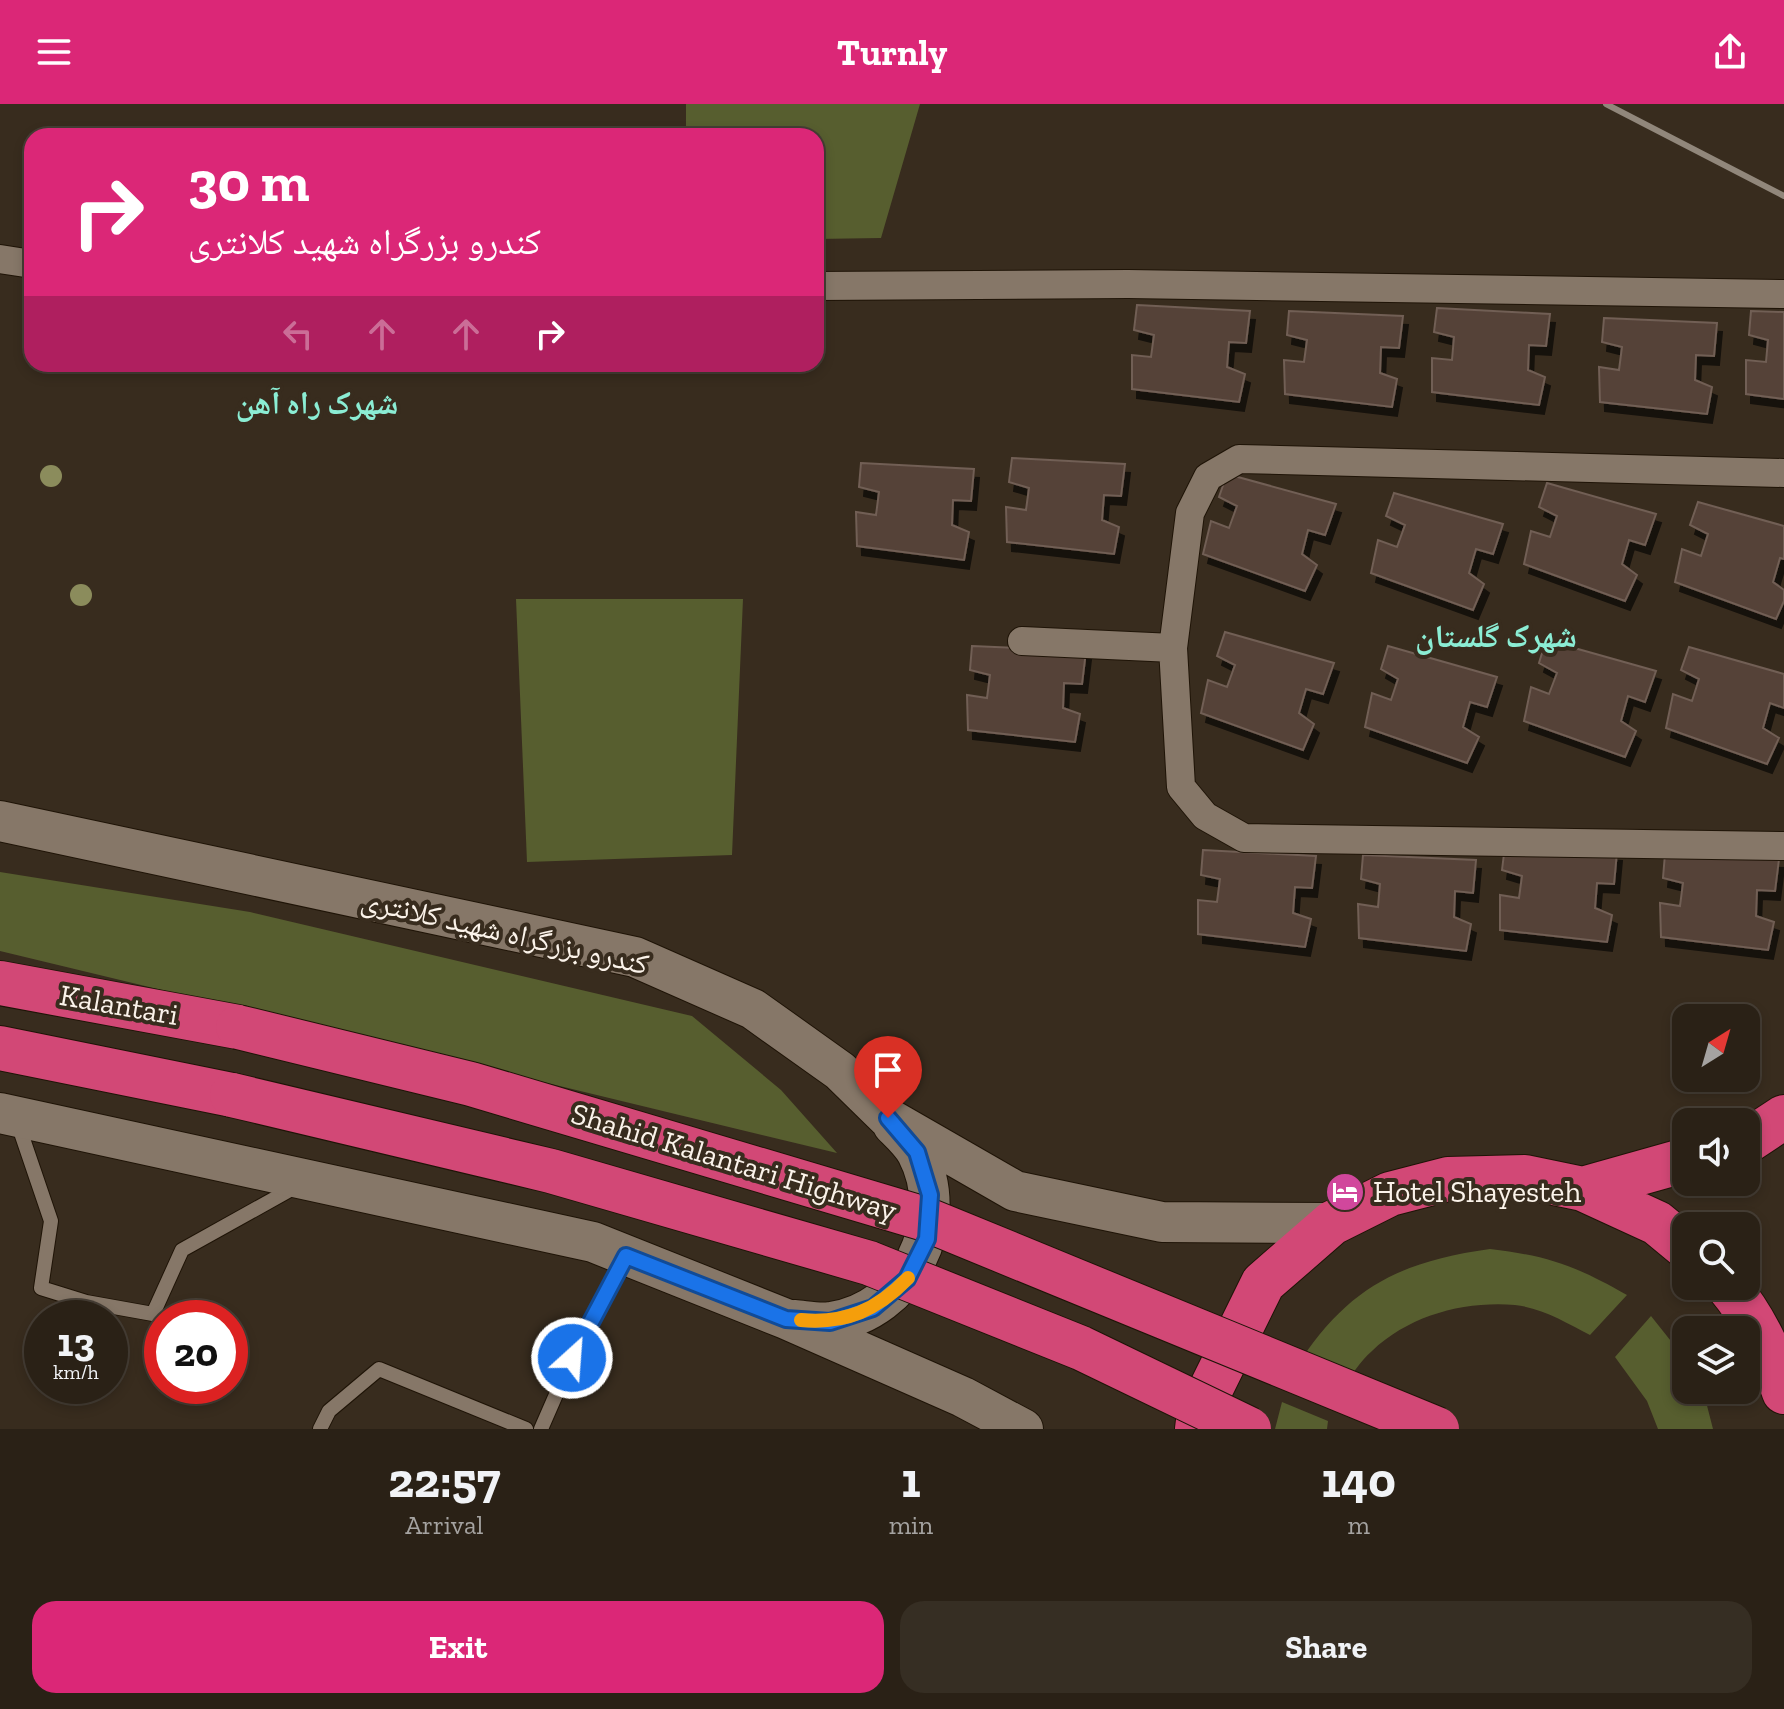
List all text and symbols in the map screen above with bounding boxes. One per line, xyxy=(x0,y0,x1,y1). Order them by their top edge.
icon: menu xyxy=(32,30,76,74)
icon: share xyxy=(1708,30,1752,74)
text: Turnly xyxy=(837,31,947,74)
text: 30 m xyxy=(188,148,310,215)
icon: right xyxy=(56,160,160,264)
text: کندرو بزرگراه شهید کلانتری xyxy=(188,220,541,263)
icon: left xyxy=(276,312,320,356)
icon: ahead xyxy=(360,312,404,356)
icon: ahead xyxy=(444,312,488,356)
icon: right xyxy=(528,312,572,356)
district label: شهرک راه آهن xyxy=(236,384,398,422)
district label: شهرک گلستان xyxy=(1415,617,1577,655)
street label: کندرو بزرگراه شهید کلانتری xyxy=(358,881,652,983)
street label: Kalantari xyxy=(57,977,181,1033)
north arrow xyxy=(1672,1004,1760,1092)
map controls xyxy=(1672,1004,1760,1404)
pin xyxy=(854,1036,922,1118)
icon: arrive xyxy=(866,1048,910,1092)
street label: Shahid Kalantari Highway xyxy=(567,1095,902,1229)
button: sound xyxy=(1672,1108,1760,1196)
hotel icon: Hotel Shayesteh xyxy=(1324,1171,1366,1213)
place label: Hotel Shayesteh xyxy=(1373,1174,1581,1210)
button: search xyxy=(1672,1212,1760,1300)
speed limit sign: 20 xyxy=(144,1300,248,1404)
position arrow xyxy=(530,1316,614,1400)
button: layers xyxy=(1672,1316,1760,1404)
text: 13 xyxy=(57,1318,95,1366)
text: km/h xyxy=(53,1360,99,1384)
text: 22:57 xyxy=(388,1452,500,1509)
text: 1 xyxy=(901,1452,921,1509)
text: 140 xyxy=(1321,1452,1396,1509)
text: Arrival xyxy=(405,1509,483,1541)
text: min xyxy=(889,1509,933,1541)
text: m xyxy=(1347,1509,1370,1541)
button: Exit xyxy=(32,1601,884,1693)
button: Share xyxy=(900,1601,1752,1693)

